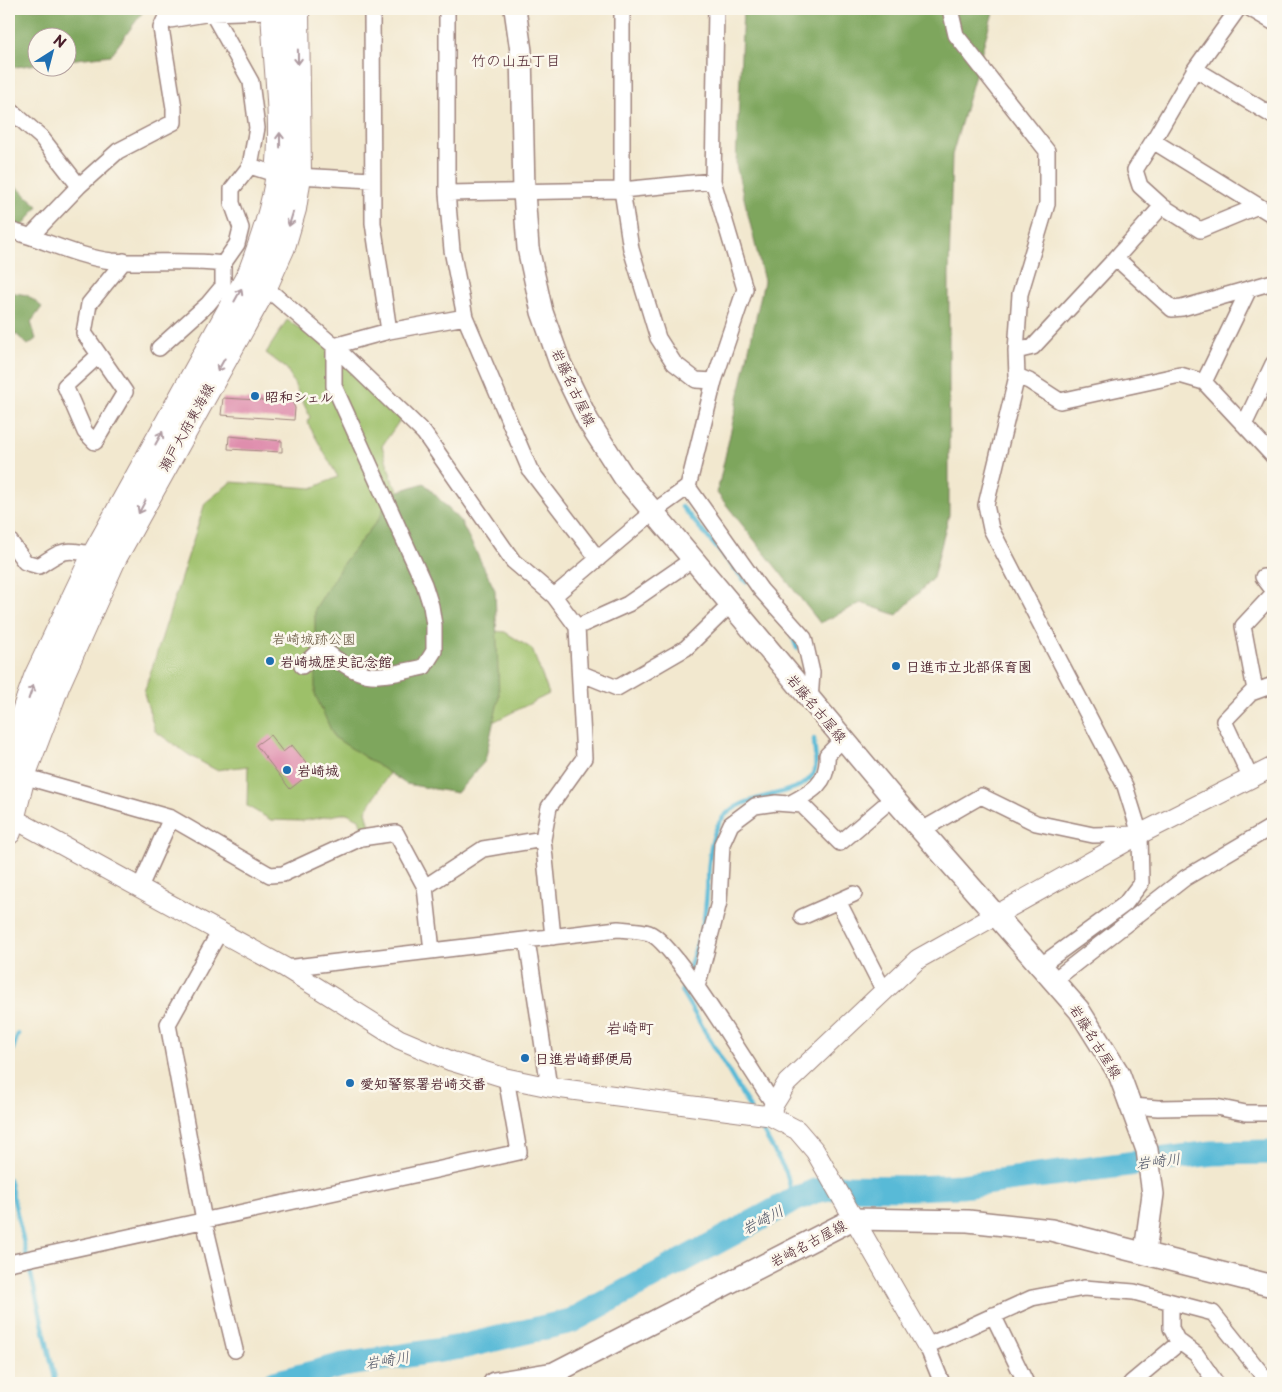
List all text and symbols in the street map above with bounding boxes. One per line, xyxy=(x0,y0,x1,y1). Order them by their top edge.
north arrow xyxy=(28,28,78,78)
text: N xyxy=(49,29,71,53)
district label: 竹の山五丁目 xyxy=(471,48,561,71)
one-way arrow xyxy=(293,49,302,65)
one-way arrow xyxy=(275,132,284,148)
one-way arrow xyxy=(286,211,296,227)
one-way arrow xyxy=(233,288,243,303)
street label: 岩藤名古屋線 xyxy=(547,344,601,430)
one-way arrow xyxy=(216,357,225,372)
street label: 瀬戸大府東海線 xyxy=(153,379,219,475)
place label: 昭和シェル xyxy=(265,386,334,407)
marker: 昭和シェル xyxy=(249,390,261,402)
one-way arrow xyxy=(155,431,165,445)
one-way arrow xyxy=(137,499,146,514)
park label: 岩崎城跡公園 xyxy=(272,628,356,649)
place label: 岩崎城歴史記念館 xyxy=(280,651,392,672)
marker: 岩崎城歴史記念館 xyxy=(264,655,276,667)
place label: 日進市立北部保育園 xyxy=(906,656,1032,677)
marker: 日進市立北部保育園 xyxy=(890,660,902,672)
street label: 岩藤名古屋線 xyxy=(782,669,852,747)
one-way arrow xyxy=(27,684,36,700)
place label: 岩崎城 xyxy=(297,760,339,781)
marker: 岩崎城 xyxy=(281,764,293,776)
street label: 岩藤名古屋線 xyxy=(1065,1000,1127,1082)
district label: 岩崎町 xyxy=(606,1015,654,1039)
place label: 日進岩崎郵便局 xyxy=(535,1048,633,1069)
marker: 日進岩崎郵便局 xyxy=(519,1052,531,1064)
place label: 愛知警察署岩崎交番 xyxy=(360,1073,486,1094)
marker: 愛知警察署岩崎交番 xyxy=(344,1077,356,1089)
water label: 岩崎川 xyxy=(1134,1146,1182,1174)
water label: 岩崎川 xyxy=(737,1198,787,1240)
street label: 岩崎名古屋線 xyxy=(766,1214,850,1272)
water label: 岩崎川 xyxy=(363,1344,411,1374)

